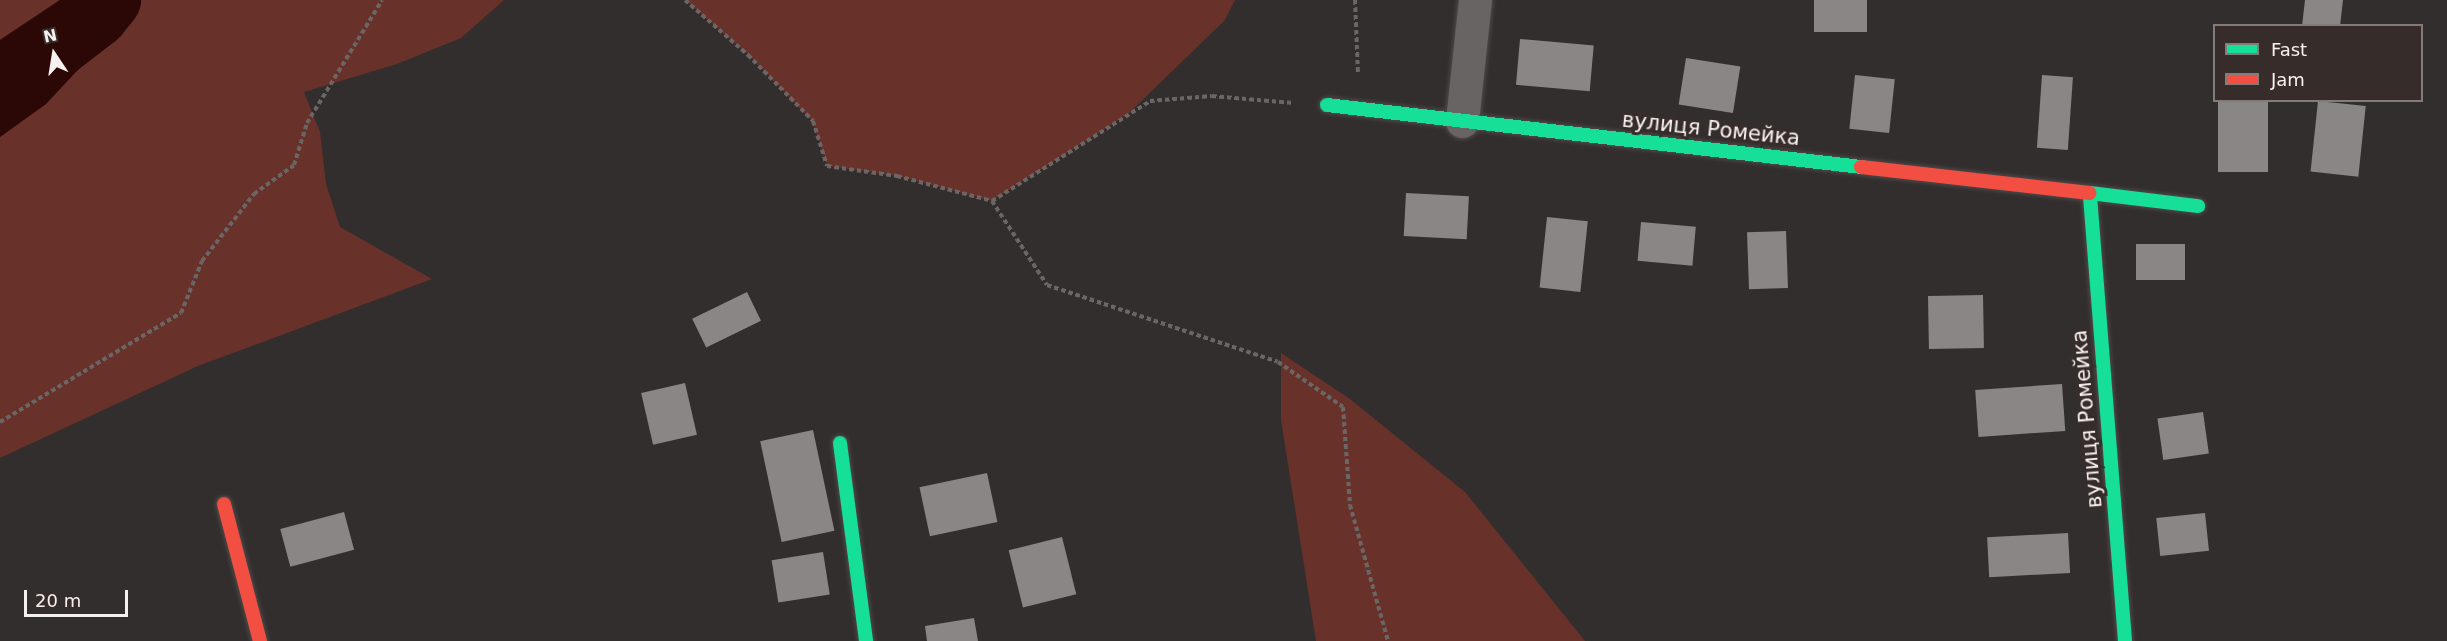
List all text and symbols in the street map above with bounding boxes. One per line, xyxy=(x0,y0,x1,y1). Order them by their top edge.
north arrow xyxy=(24,24,84,84)
legend xyxy=(2213,24,2423,102)
text: N xyxy=(42,25,59,47)
text: Fast xyxy=(2271,39,2307,60)
text: Jam xyxy=(2271,69,2305,90)
street label: вулиця Ромейка xyxy=(1621,107,1801,151)
street label: вулиця Ромейка xyxy=(2067,329,2107,509)
scale bar xyxy=(27,578,130,616)
text: 20 m xyxy=(35,590,81,611)

